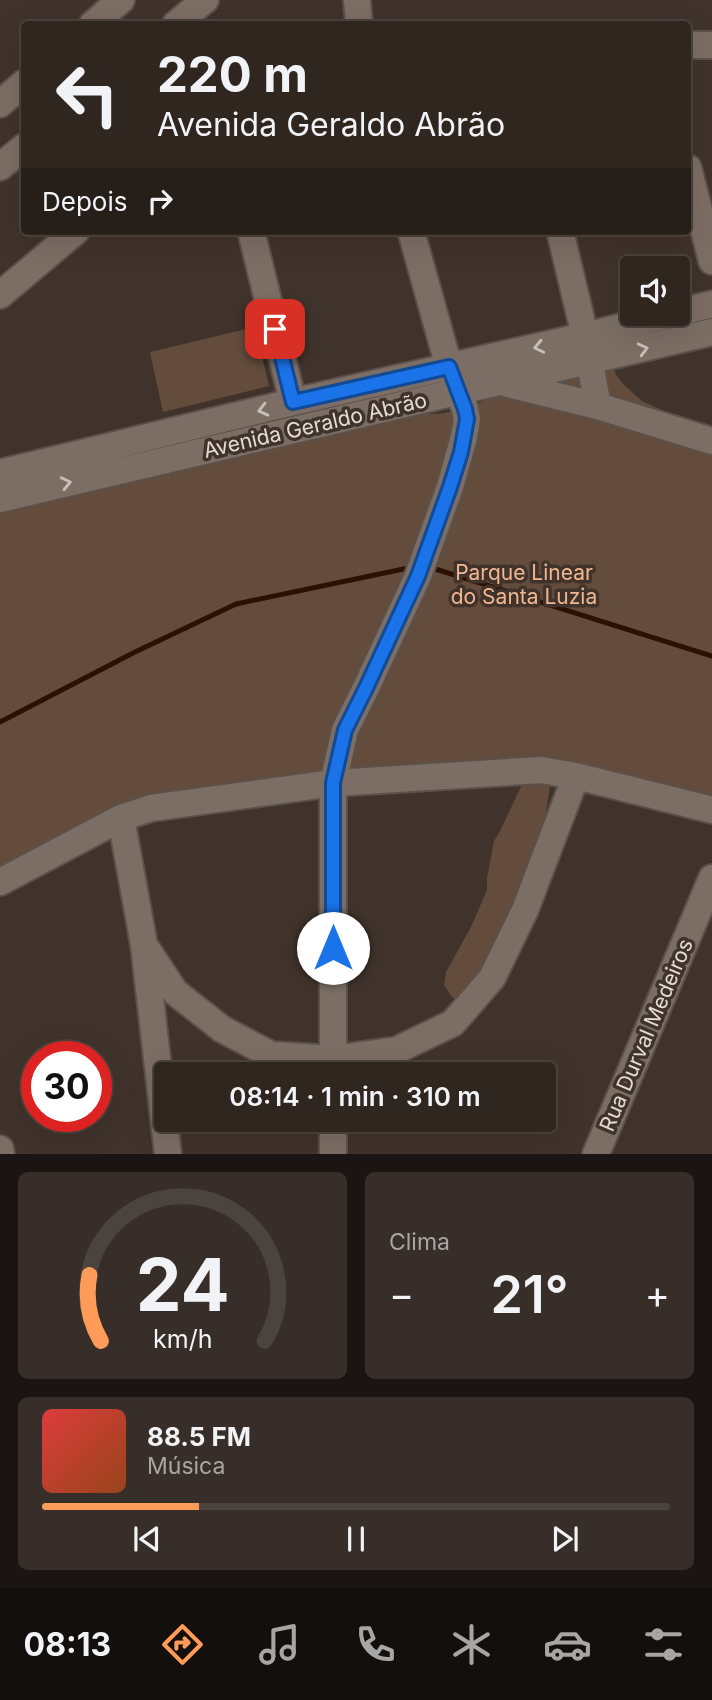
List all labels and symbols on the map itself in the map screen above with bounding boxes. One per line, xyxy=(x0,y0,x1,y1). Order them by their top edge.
pin xyxy=(245,299,305,359)
one-way arrow xyxy=(533,338,545,353)
one-way arrow xyxy=(637,343,649,357)
street label: Avenida Geraldo Abrão xyxy=(201,387,429,463)
one-way arrow xyxy=(257,402,269,416)
one-way arrow xyxy=(60,477,72,492)
park label: Parque Linear do Santa Luzia xyxy=(451,560,597,609)
position arrow xyxy=(296,911,370,985)
street label: Rua Durval Medeiros xyxy=(594,935,698,1135)
speed limit sign: 30 xyxy=(21,1041,112,1132)

